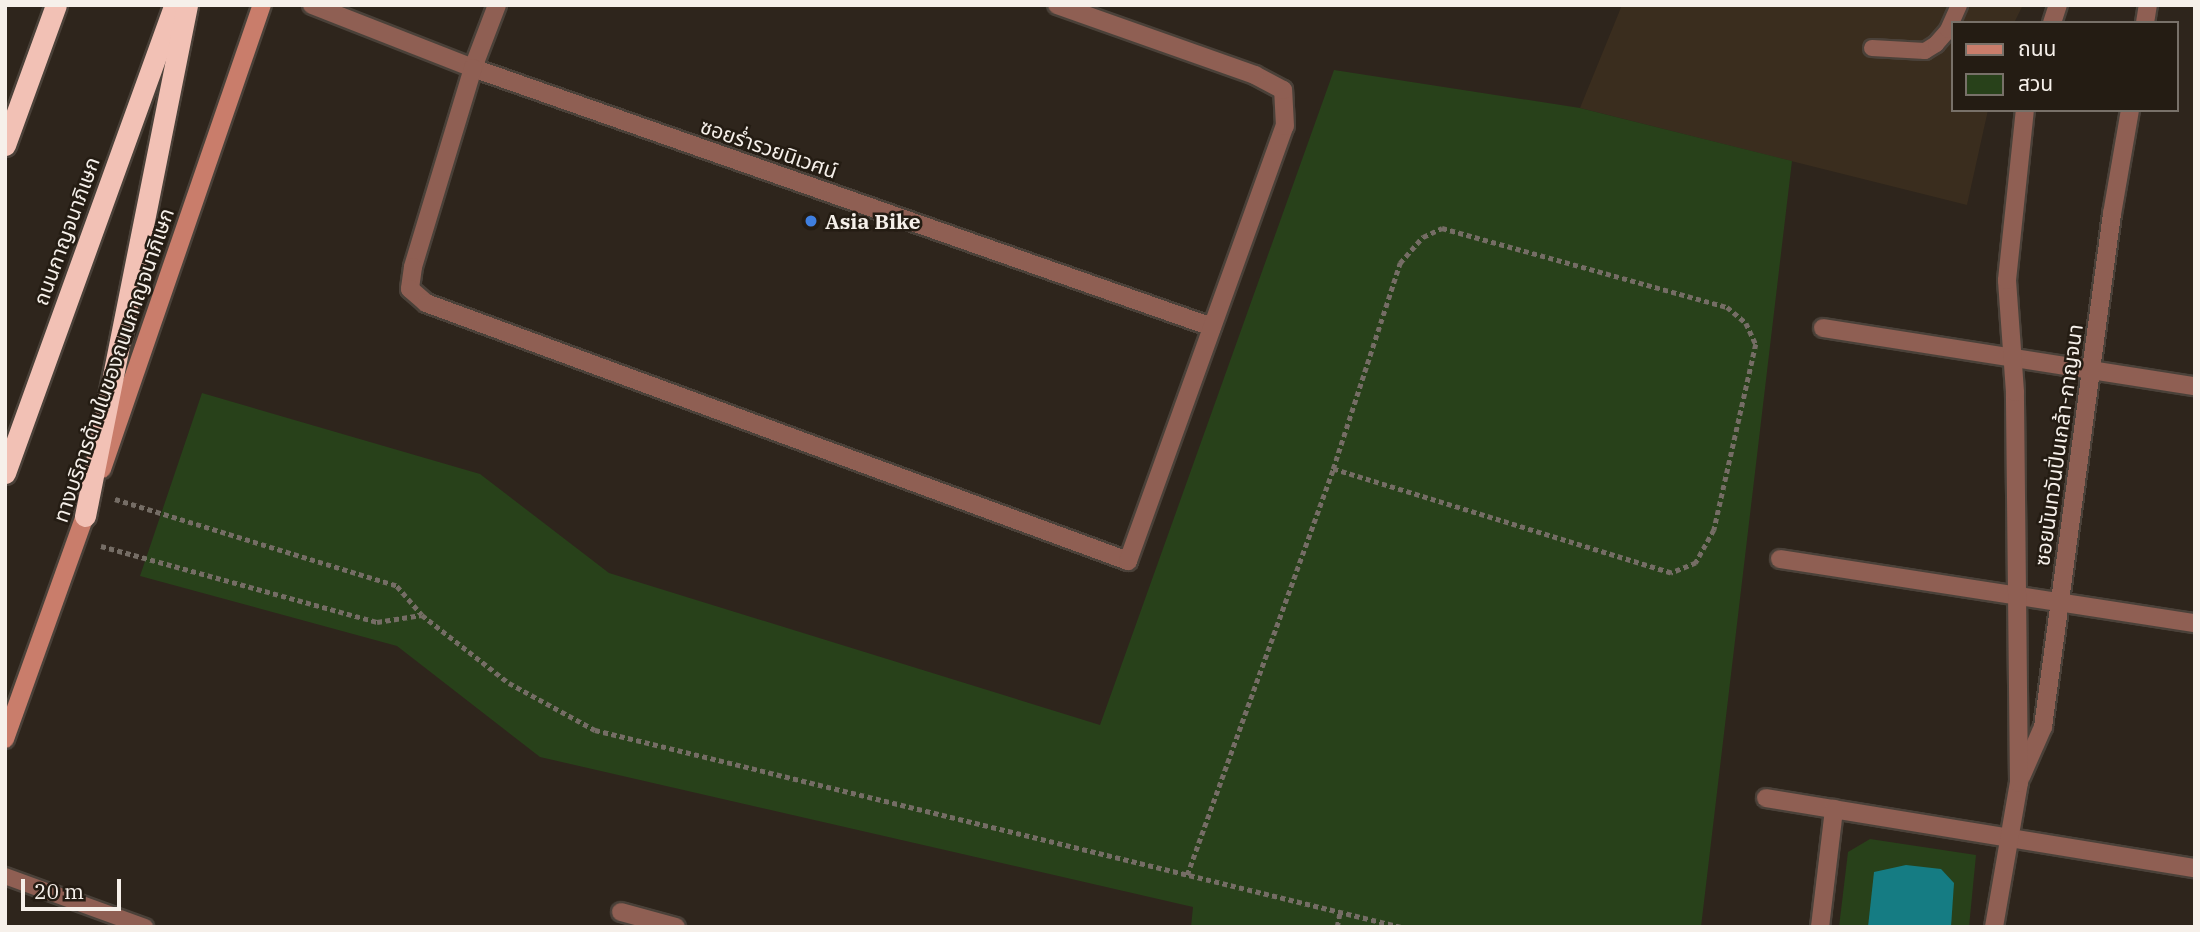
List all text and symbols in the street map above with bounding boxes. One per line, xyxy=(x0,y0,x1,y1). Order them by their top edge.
legend xyxy=(1952,21,2179,112)
text: ถนน xyxy=(2018,34,2056,62)
text: สวน xyxy=(2018,69,2053,97)
street label: ซอยร่ำรวยนิเวศน์ xyxy=(697,113,841,183)
street label: ถนนกาญจนาภิเษก xyxy=(28,153,104,309)
street label: ทางบริการด้านในของถนนกาญจนาภิเษก xyxy=(47,205,179,525)
place label: Asia Bike xyxy=(825,208,921,234)
marker: Asia Bike xyxy=(803,213,819,229)
street label: ซอยนันทวันปิ่นเกล้า-กาญจนา xyxy=(2029,322,2087,568)
scale bar xyxy=(24,866,124,910)
text: 20 m xyxy=(34,877,84,905)

